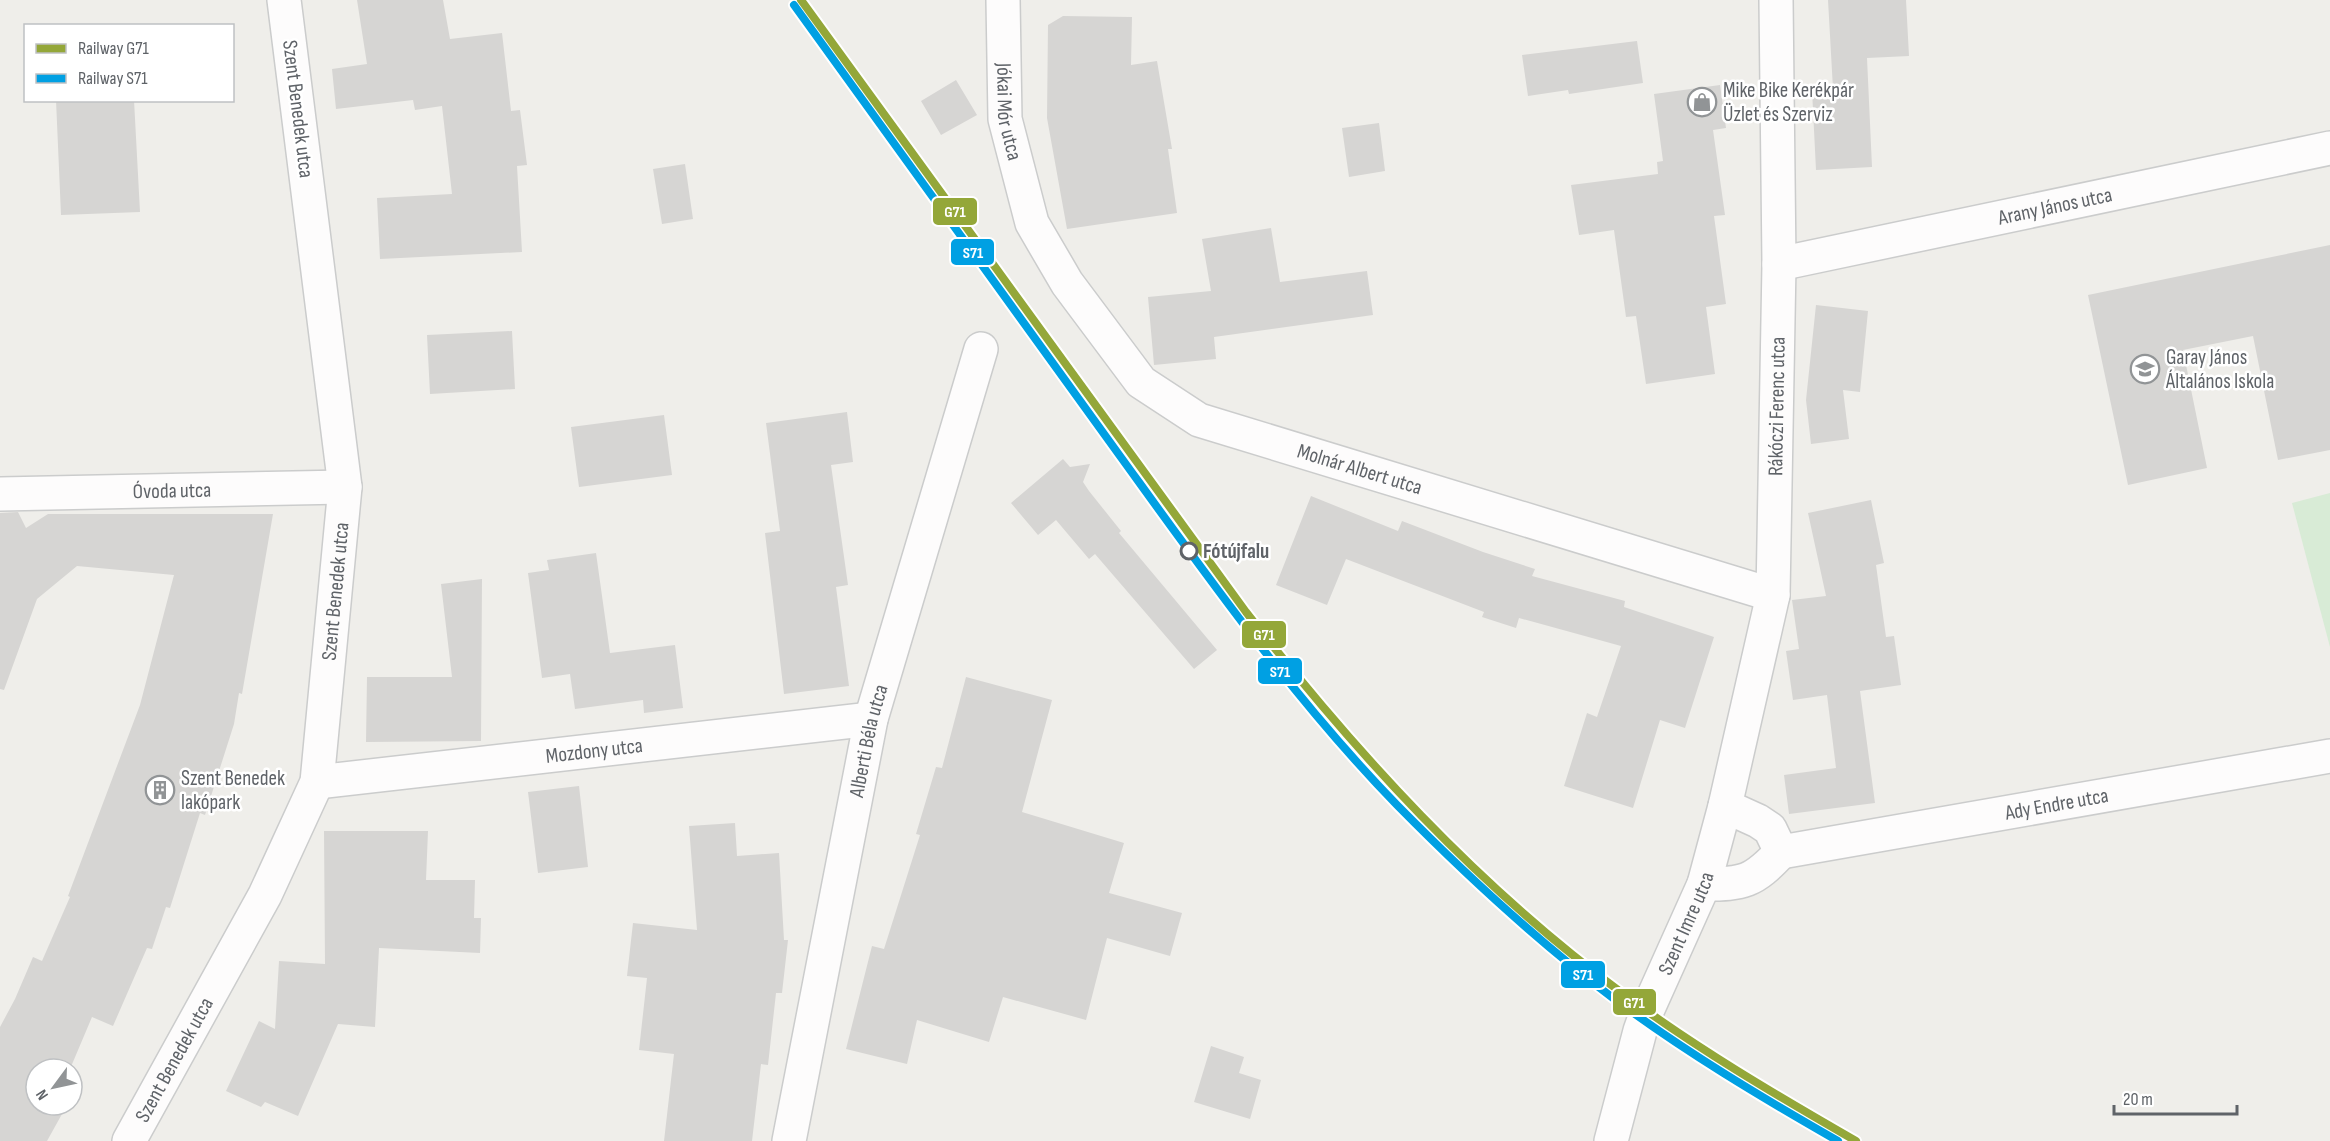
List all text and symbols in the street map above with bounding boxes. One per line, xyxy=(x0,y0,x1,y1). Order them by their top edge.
legend xyxy=(24,24,234,102)
text: Railway G71 xyxy=(78,38,149,59)
street label: Szent Benedek utca xyxy=(277,39,319,179)
street label: Jókai Mór utca xyxy=(992,62,1028,163)
text: Railway S71 xyxy=(78,68,148,89)
place label: Mike Bike Kerékpár Üzlet és Szerviz xyxy=(1723,78,1854,127)
shop icon: Mike Bike Kerékpár Üzlet és Szerviz xyxy=(1686,86,1718,118)
street label: Arany János utca xyxy=(1995,182,2114,230)
line badge: G71 xyxy=(932,197,978,226)
text: G71 xyxy=(944,203,967,222)
line badge: S71 xyxy=(950,238,995,266)
text: S71 xyxy=(963,244,984,263)
street label: Rákóczi Ferenc utca xyxy=(1763,336,1790,476)
place label: Garay János Általános Iskola xyxy=(2165,345,2274,394)
school or university icon: Garay János Általános Iskola xyxy=(2129,353,2161,385)
street label: Molnár Albert utca xyxy=(1294,438,1425,500)
street label: Óvoda utca xyxy=(132,477,211,504)
street label: Szent Benedek utca xyxy=(316,521,354,662)
place label: Fótújfalu xyxy=(1203,539,1269,564)
marker: Fótújfalu xyxy=(1180,542,1198,560)
line badge: G71 xyxy=(1241,620,1287,649)
text: G71 xyxy=(1253,626,1276,645)
line badge: S71 xyxy=(1257,657,1303,685)
text: S71 xyxy=(1270,663,1291,682)
street label: Alberti Béla utca xyxy=(843,681,893,800)
street label: Mozdony utca xyxy=(544,733,644,768)
place label: Szent Benedek lakópark xyxy=(181,766,285,815)
building icon: Szent Benedek lakópark xyxy=(144,774,176,806)
street label: Ady Endre utca xyxy=(2002,783,2110,825)
street label: Szent Imre utca xyxy=(1652,869,1719,979)
line badge: S71 xyxy=(1560,960,1606,989)
text: S71 xyxy=(1573,966,1594,985)
line badge: G71 xyxy=(1612,988,1657,1016)
street label: Szent Benedek utca xyxy=(130,993,218,1126)
text: G71 xyxy=(1623,994,1646,1013)
north arrow xyxy=(24,1057,84,1117)
scale bar xyxy=(2114,1078,2237,1116)
text: N xyxy=(32,1086,53,1103)
text: 20 m xyxy=(2123,1089,2153,1110)

